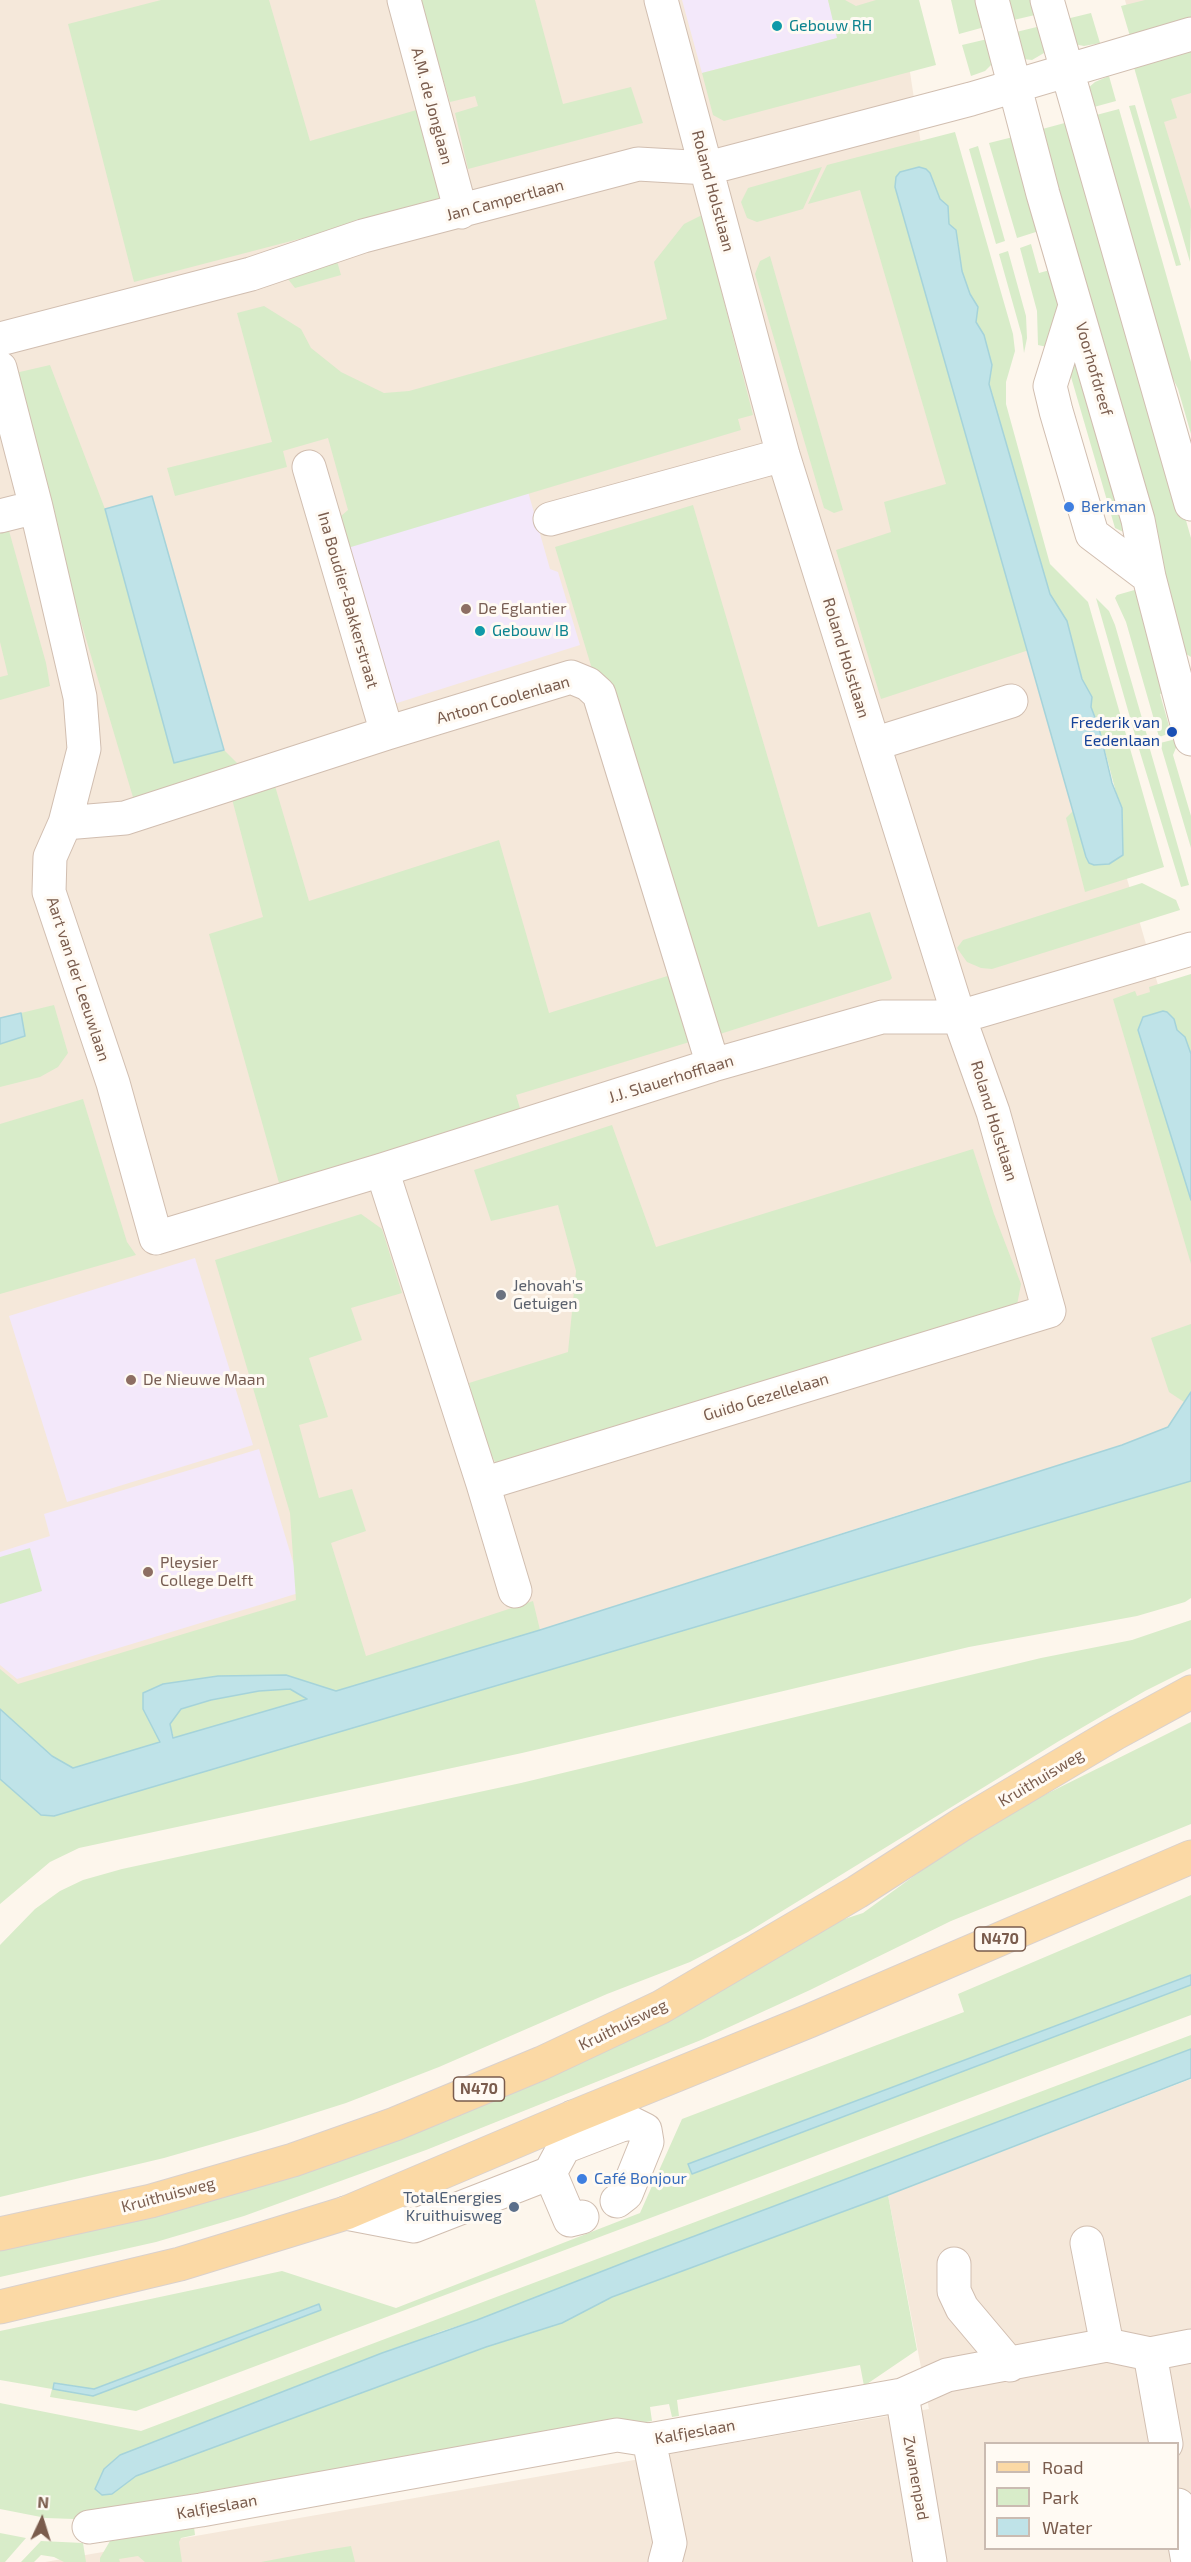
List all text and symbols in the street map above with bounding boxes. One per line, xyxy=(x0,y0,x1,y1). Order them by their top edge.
place label: Gebouw RH xyxy=(789,16,872,36)
marker: Gebouw RH xyxy=(770,19,784,33)
street label: A.M. de Jonglaan xyxy=(407,45,457,167)
street label: Roland Holstlaan xyxy=(688,128,738,254)
street label: Jan Campertlaan xyxy=(444,175,566,225)
street label: Voorhofdreef xyxy=(1071,320,1117,418)
place label: Berkman xyxy=(1081,497,1146,517)
marker: Berkman xyxy=(1062,500,1076,514)
street label: Ina Boudier-Bakkerstraat xyxy=(314,510,382,690)
street label: Roland Holstlaan xyxy=(819,596,873,720)
place label: De Eglantier xyxy=(478,599,567,619)
marker: De Eglantier xyxy=(459,602,473,616)
place label: Gebouw IB xyxy=(492,621,569,641)
marker: Gebouw IB xyxy=(473,624,487,638)
street label: Antoon Coolenlaan xyxy=(434,672,572,728)
place label: Frederik van Eedenlaan xyxy=(1071,713,1160,751)
marker: Frederik van Eedenlaan xyxy=(1165,725,1179,739)
street label: Aart van der Leeuwlaan xyxy=(42,894,114,1064)
street label: J.J. Slauerhofflaan xyxy=(606,1051,736,1107)
street label: Roland Holstlaan xyxy=(967,1059,1021,1183)
place label: Jehovah's Getuigen xyxy=(513,1276,583,1314)
marker: Jehovah's Getuigen xyxy=(494,1288,508,1302)
street label: Guido Gezellelaan xyxy=(701,1369,831,1425)
place label: De Nieuwe Maan xyxy=(143,1370,265,1390)
marker: De Nieuwe Maan xyxy=(124,1373,138,1387)
place label: Pleysier College Delft xyxy=(160,1553,253,1591)
marker: Pleysier College Delft xyxy=(141,1565,155,1579)
street label: Kruithuisweg xyxy=(995,1745,1087,1811)
road number: N470 xyxy=(974,1927,1026,1951)
street label: Kruithuisweg xyxy=(576,1995,670,2055)
road number: N470 xyxy=(454,2077,504,2101)
place label: Café Bonjour xyxy=(594,2169,687,2189)
marker: Café Bonjour xyxy=(575,2172,589,2186)
street label: Kruithuisweg xyxy=(119,2173,217,2217)
place label: TotalEnergies Kruithuisweg xyxy=(403,2188,502,2226)
marker: TotalEnergies Kruithuisweg xyxy=(507,2200,521,2214)
street label: Kalfjeslaan xyxy=(653,2415,737,2449)
street label: Zwanenpad xyxy=(899,2434,933,2522)
legend xyxy=(984,2442,1179,2550)
text: Road xyxy=(1042,2456,1083,2478)
text: Park xyxy=(1042,2486,1079,2508)
north arrow xyxy=(12,2490,72,2550)
street label: Kalfjeslaan xyxy=(175,2490,259,2524)
text: N xyxy=(37,2492,50,2511)
text: Water xyxy=(1042,2516,1092,2538)

